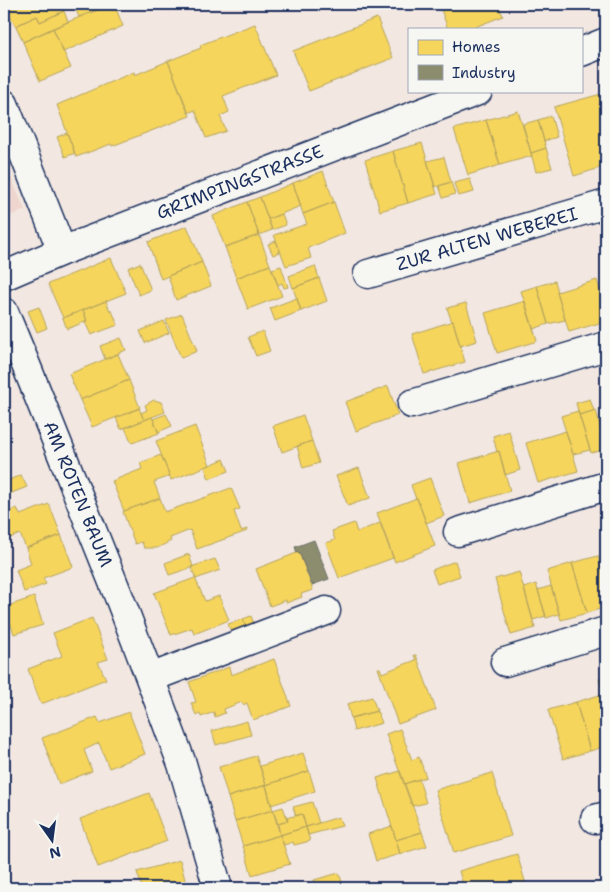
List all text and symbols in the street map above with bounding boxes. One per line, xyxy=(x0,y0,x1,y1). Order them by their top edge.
legend xyxy=(408,28,582,92)
text: Homes xyxy=(452,37,500,57)
text: Industry xyxy=(452,63,516,83)
street label: GRIMPINGSTRASSE xyxy=(153,139,327,225)
street label: ZUR ALTEN WEBEREI xyxy=(394,202,581,276)
street label: AM ROTEN BAUM xyxy=(38,418,118,570)
north arrow xyxy=(28,814,78,864)
text: N xyxy=(48,843,63,863)

